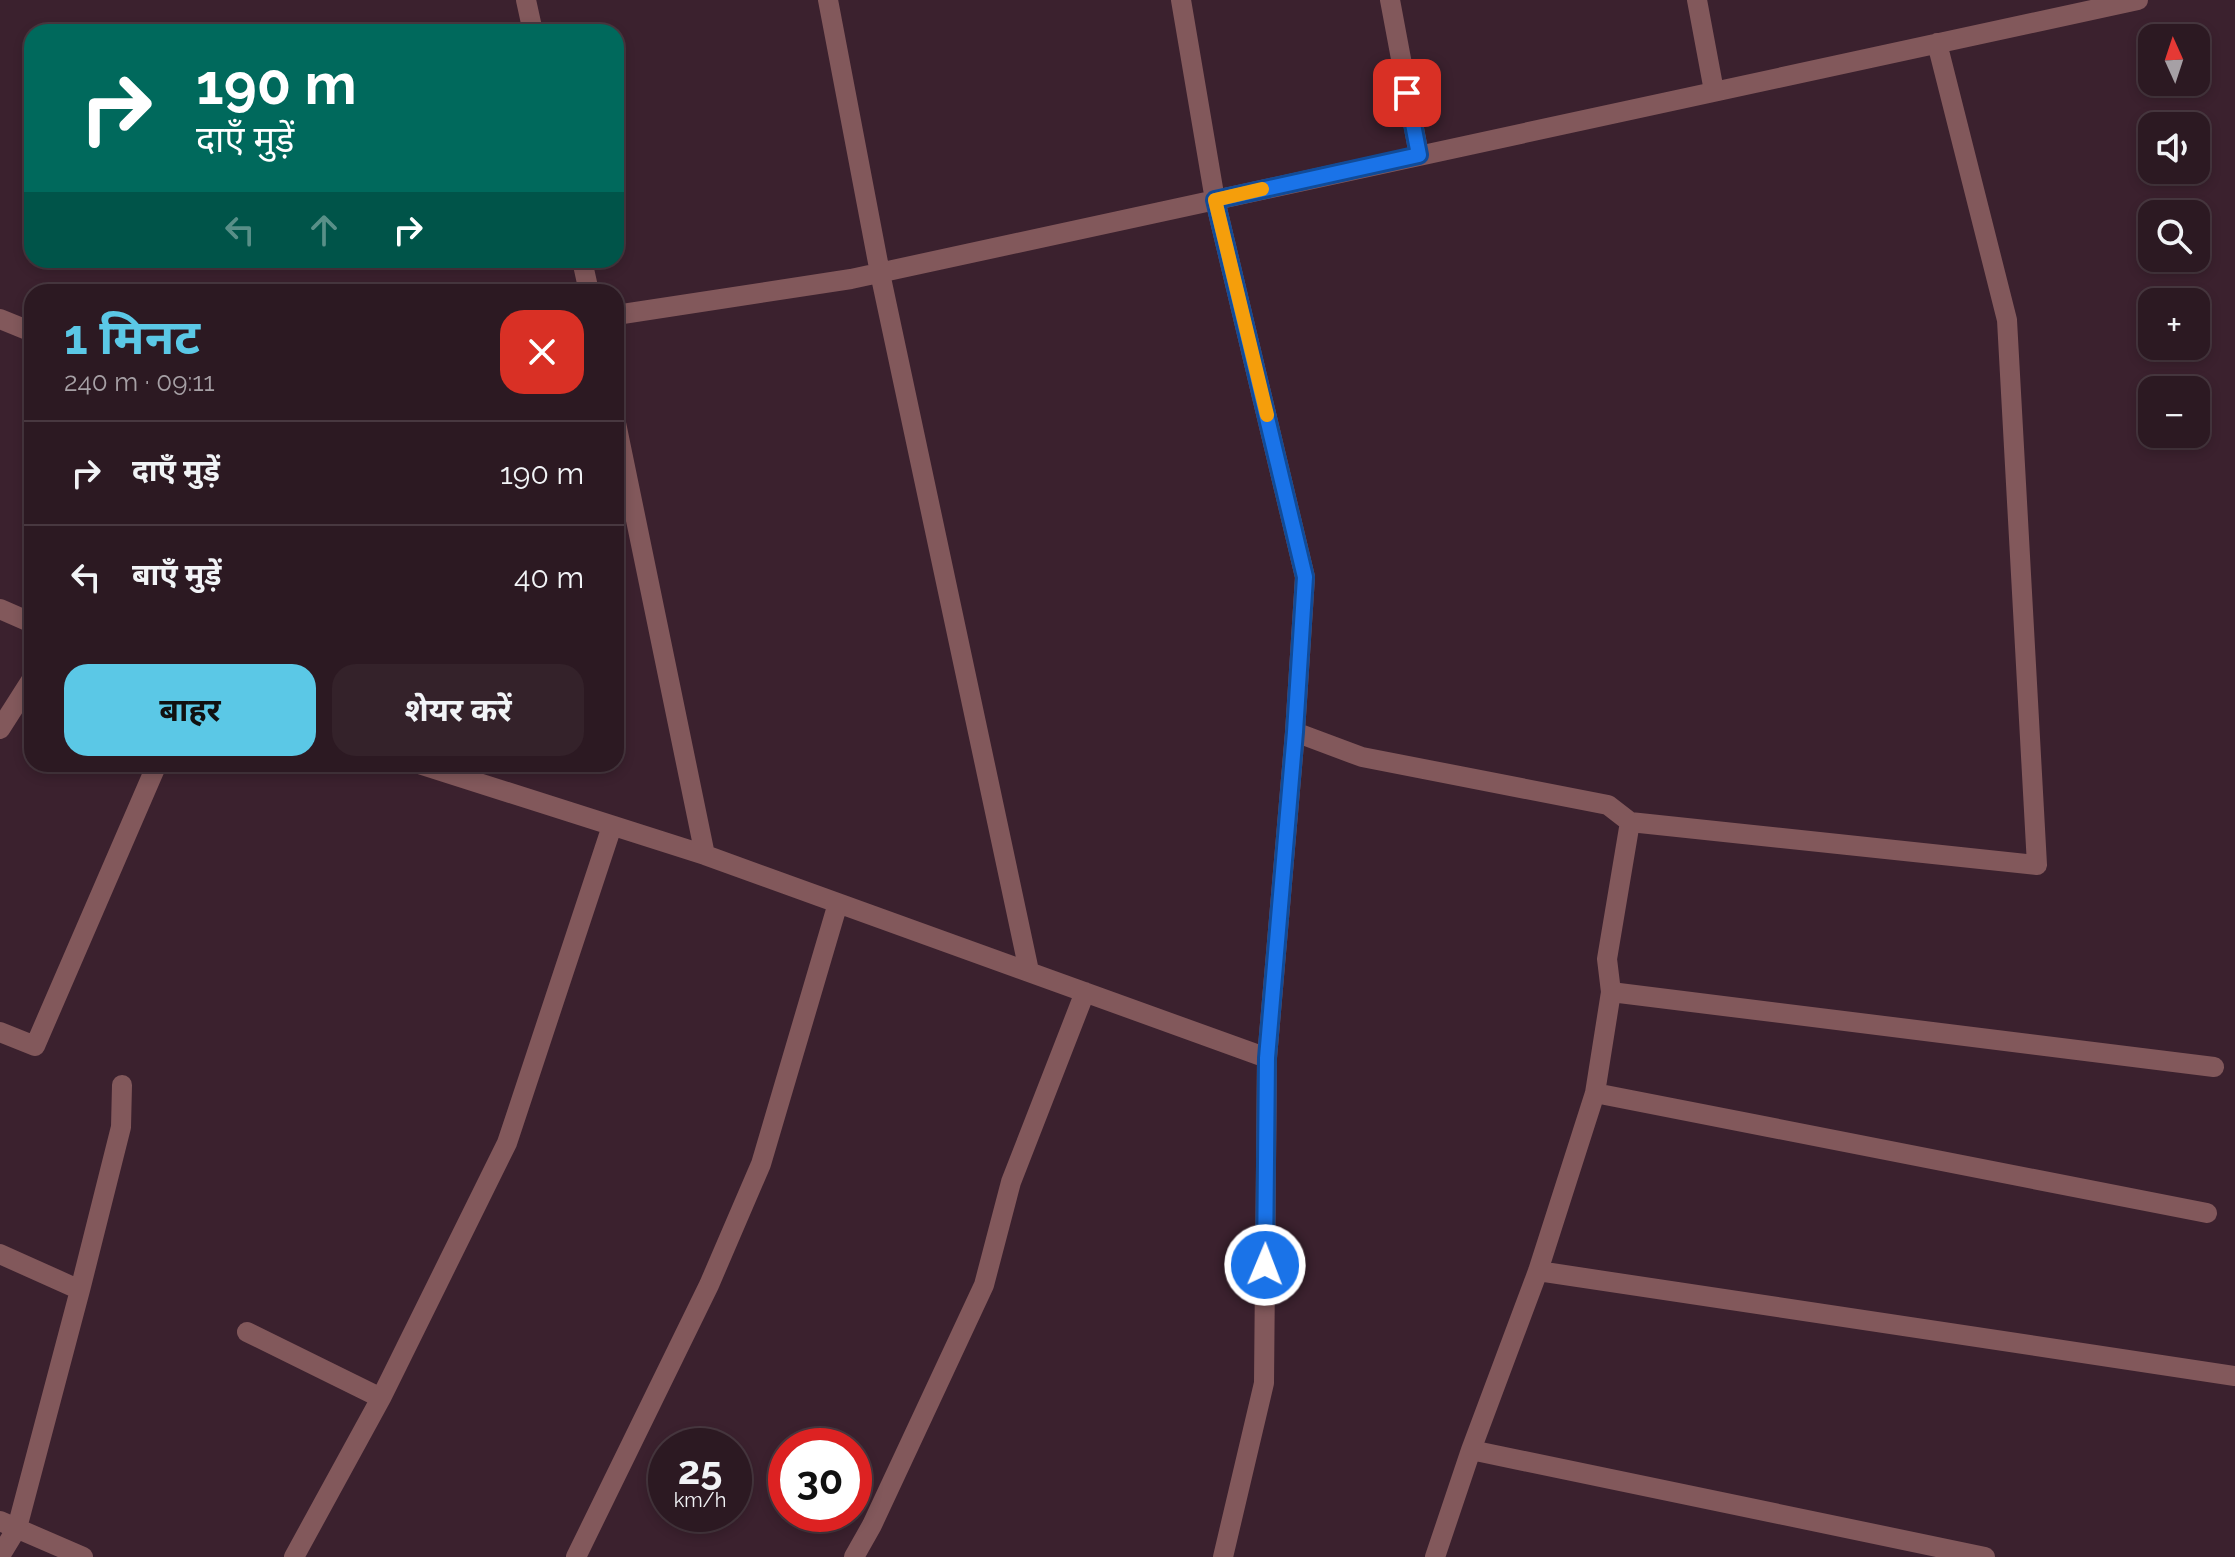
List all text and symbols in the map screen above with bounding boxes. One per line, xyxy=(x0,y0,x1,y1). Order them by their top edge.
north arrow xyxy=(2138,24,2210,96)
map controls xyxy=(2138,24,2210,448)
text: 190 m xyxy=(196,51,357,117)
icon: right xyxy=(64,56,168,160)
pin xyxy=(1373,59,1441,127)
icon: arrive xyxy=(1385,71,1429,115)
button: sound xyxy=(2138,112,2210,184)
text: दाएँ मुड़ें xyxy=(196,118,294,160)
button: search xyxy=(2138,200,2210,272)
icon: left xyxy=(218,208,262,252)
icon: ahead xyxy=(302,208,346,252)
icon: right xyxy=(386,208,430,252)
button: + xyxy=(2138,288,2210,360)
text: 1 मिनट xyxy=(64,309,200,365)
button: close xyxy=(500,310,584,394)
text: 240 m · 09:11 xyxy=(64,367,215,397)
button: − xyxy=(2138,376,2210,448)
icon: right xyxy=(64,451,108,495)
text: दाएँ मुड़ें xyxy=(132,453,220,488)
text: 190 m xyxy=(500,456,584,491)
icon: left xyxy=(64,555,108,599)
text: बाएँ मुड़ें xyxy=(132,557,221,592)
text: 40 m xyxy=(514,560,584,595)
button: बाहर xyxy=(64,664,316,756)
button: शेयर करें xyxy=(332,664,584,756)
position arrow xyxy=(1223,1223,1307,1307)
speed limit sign: 30 xyxy=(768,1428,872,1532)
text: 25 xyxy=(678,1446,722,1493)
text: km/h xyxy=(674,1488,726,1512)

